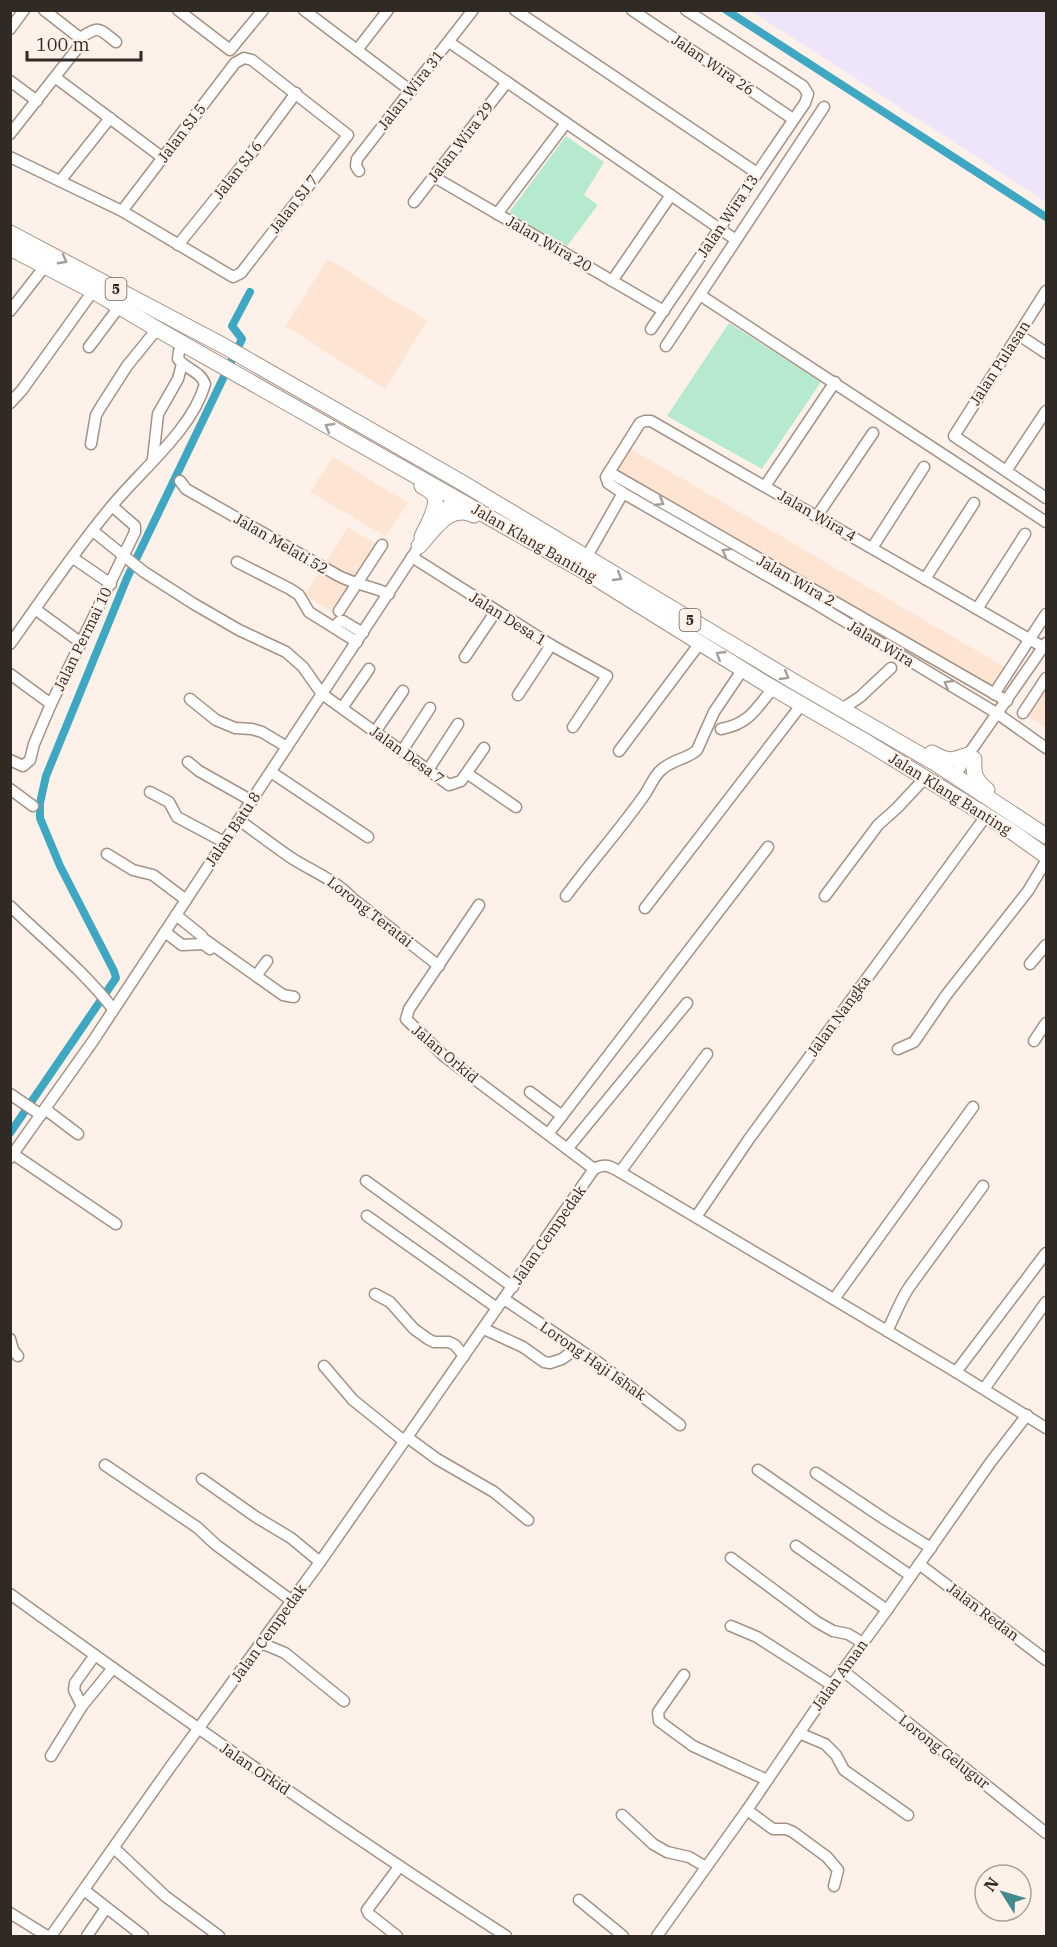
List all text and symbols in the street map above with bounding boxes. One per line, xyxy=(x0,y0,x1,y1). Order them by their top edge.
scale bar xyxy=(27,24,141,62)
street label: Jalan Wira 26 xyxy=(668,30,758,99)
text: 100 m xyxy=(36,33,90,56)
street label: Jalan Wira 31 xyxy=(374,46,448,133)
street label: Jalan Wira 29 xyxy=(424,98,498,185)
street label: Jalan SJ 5 xyxy=(153,99,210,166)
street label: Jalan SJ 6 xyxy=(209,137,266,203)
street label: Jalan SJ 7 xyxy=(265,171,322,237)
street label: Jalan Wira 13 xyxy=(693,171,762,261)
street label: Jalan Wira 20 xyxy=(503,211,596,276)
one-way arrow xyxy=(56,253,67,264)
road number: 5 xyxy=(106,278,126,300)
street label: Jalan Pulasan xyxy=(965,316,1034,409)
one-way arrow xyxy=(325,422,335,434)
street label: Jalan Wira 4 xyxy=(775,486,860,546)
one-way arrow xyxy=(654,494,664,506)
street label: Jalan Klang Banting xyxy=(469,499,600,586)
street label: Jalan Melati 52 xyxy=(231,509,332,578)
one-way arrow xyxy=(722,548,732,560)
street label: Jalan Wira 2 xyxy=(754,551,839,611)
one-way arrow xyxy=(612,569,622,581)
street label: Jalan Permai 10 xyxy=(49,584,116,694)
street label: Jalan Desa 1 xyxy=(466,587,550,650)
road number: 5 xyxy=(680,609,700,631)
street label: Jalan Wira xyxy=(844,616,918,671)
one-way arrow xyxy=(716,651,726,663)
one-way arrow xyxy=(779,669,789,681)
one-way arrow xyxy=(944,680,954,692)
street label: Jalan Desa 7 xyxy=(366,721,448,788)
street label: Jalan Klang Banting xyxy=(886,748,1015,839)
street label: Jalan Batu 8 xyxy=(201,788,264,870)
street label: Lorong Teratai xyxy=(324,872,417,951)
street label: Jalan Nangka xyxy=(803,972,874,1060)
street label: Jalan Orkid xyxy=(408,1020,482,1087)
street label: Jalan Cempedak xyxy=(507,1181,590,1288)
street label: Lorong Haji Ishak xyxy=(537,1317,650,1404)
street label: Jalan Redan xyxy=(943,1578,1024,1645)
street label: Jalan Cempedak xyxy=(227,1580,311,1685)
street label: Jalan Aman xyxy=(807,1635,872,1714)
street label: Lorong Gelugur xyxy=(895,1710,994,1793)
street label: Jalan Orkid xyxy=(217,1738,294,1799)
north arrow xyxy=(973,1863,1033,1923)
text: N xyxy=(979,1873,1003,1895)

